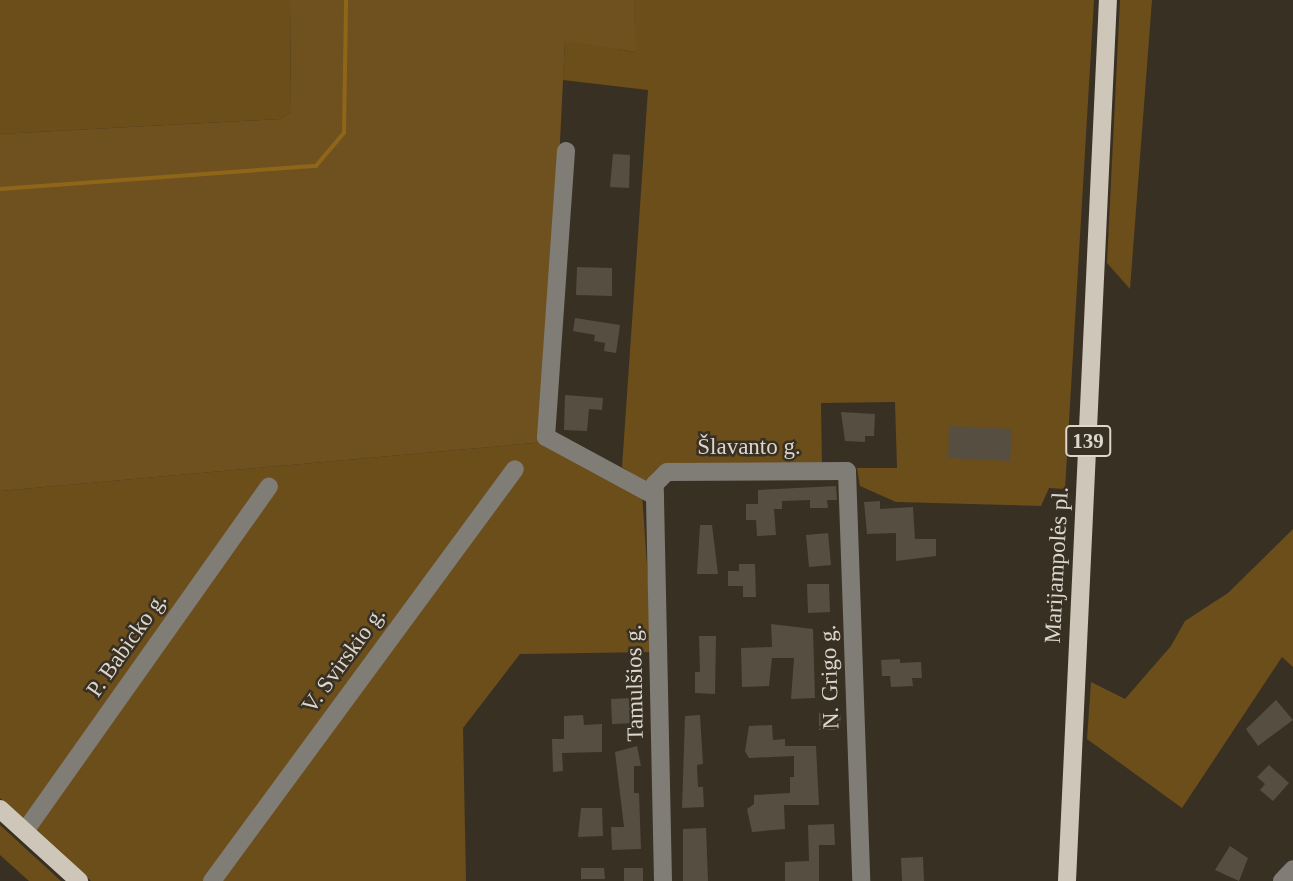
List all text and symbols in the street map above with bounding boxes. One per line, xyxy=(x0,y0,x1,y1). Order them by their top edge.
road number: 139 xyxy=(1065,424,1111,458)
street label: Šlavanto g. xyxy=(697,433,801,461)
street label: Marijampolės pl. xyxy=(1039,486,1075,644)
street label: P. Babicko g. xyxy=(81,587,173,703)
street label: V. Svirskio g. xyxy=(296,601,392,719)
street label: Tamulšios g. xyxy=(620,624,650,742)
street label: N. Grigo g. xyxy=(814,624,846,730)

